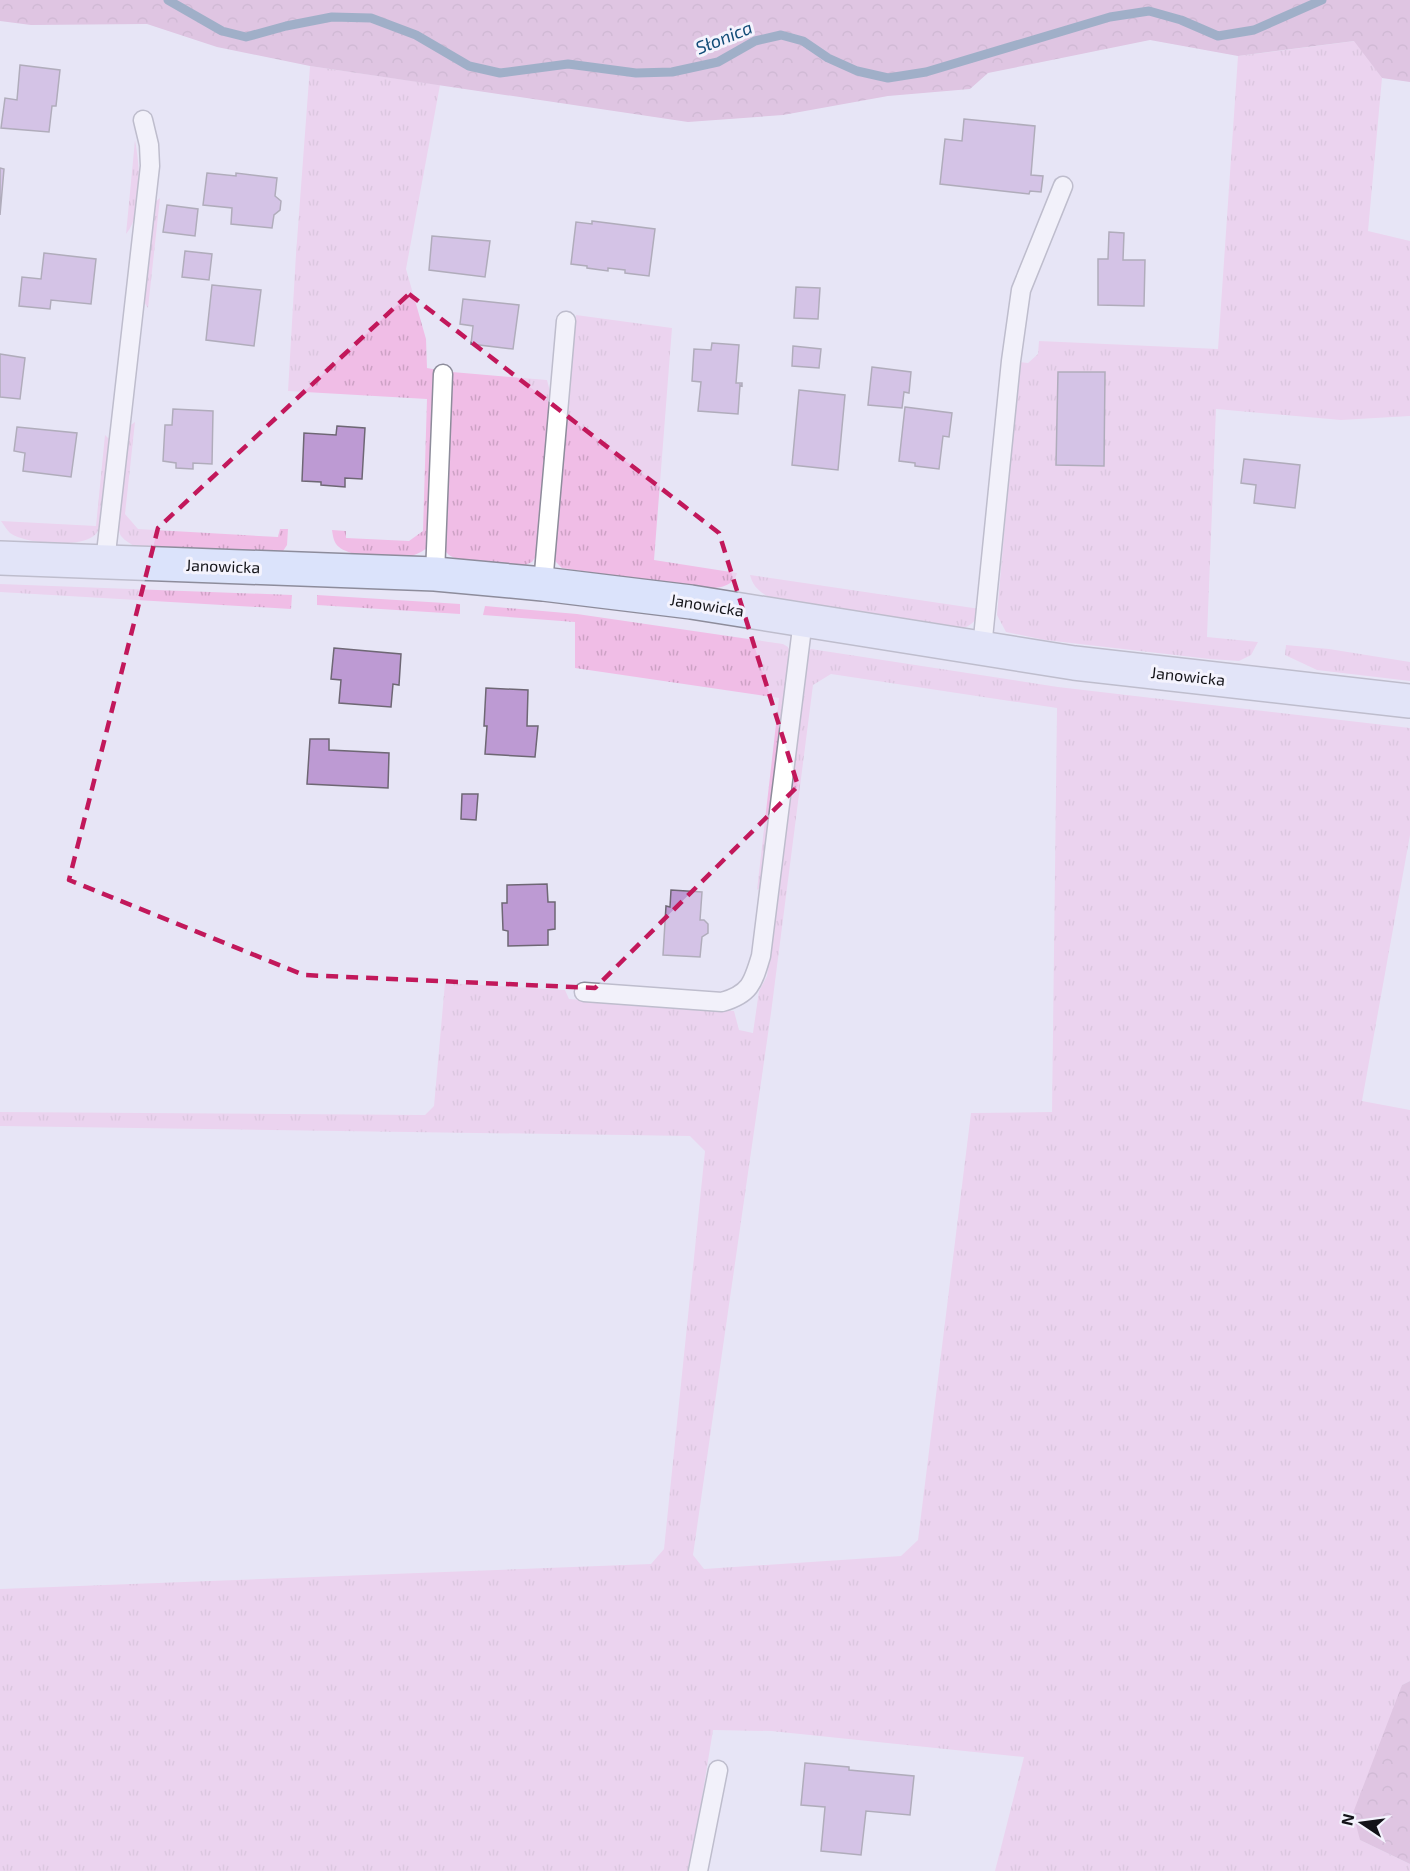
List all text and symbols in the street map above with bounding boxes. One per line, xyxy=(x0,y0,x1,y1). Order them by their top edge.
water label: Słonica xyxy=(692,16,755,58)
street label: Janowicka xyxy=(185,555,261,576)
street label: Janowicka xyxy=(669,589,745,620)
street label: Janowicka xyxy=(1150,662,1226,689)
north arrow xyxy=(1332,1793,1392,1853)
text: N xyxy=(1336,1812,1357,1827)

